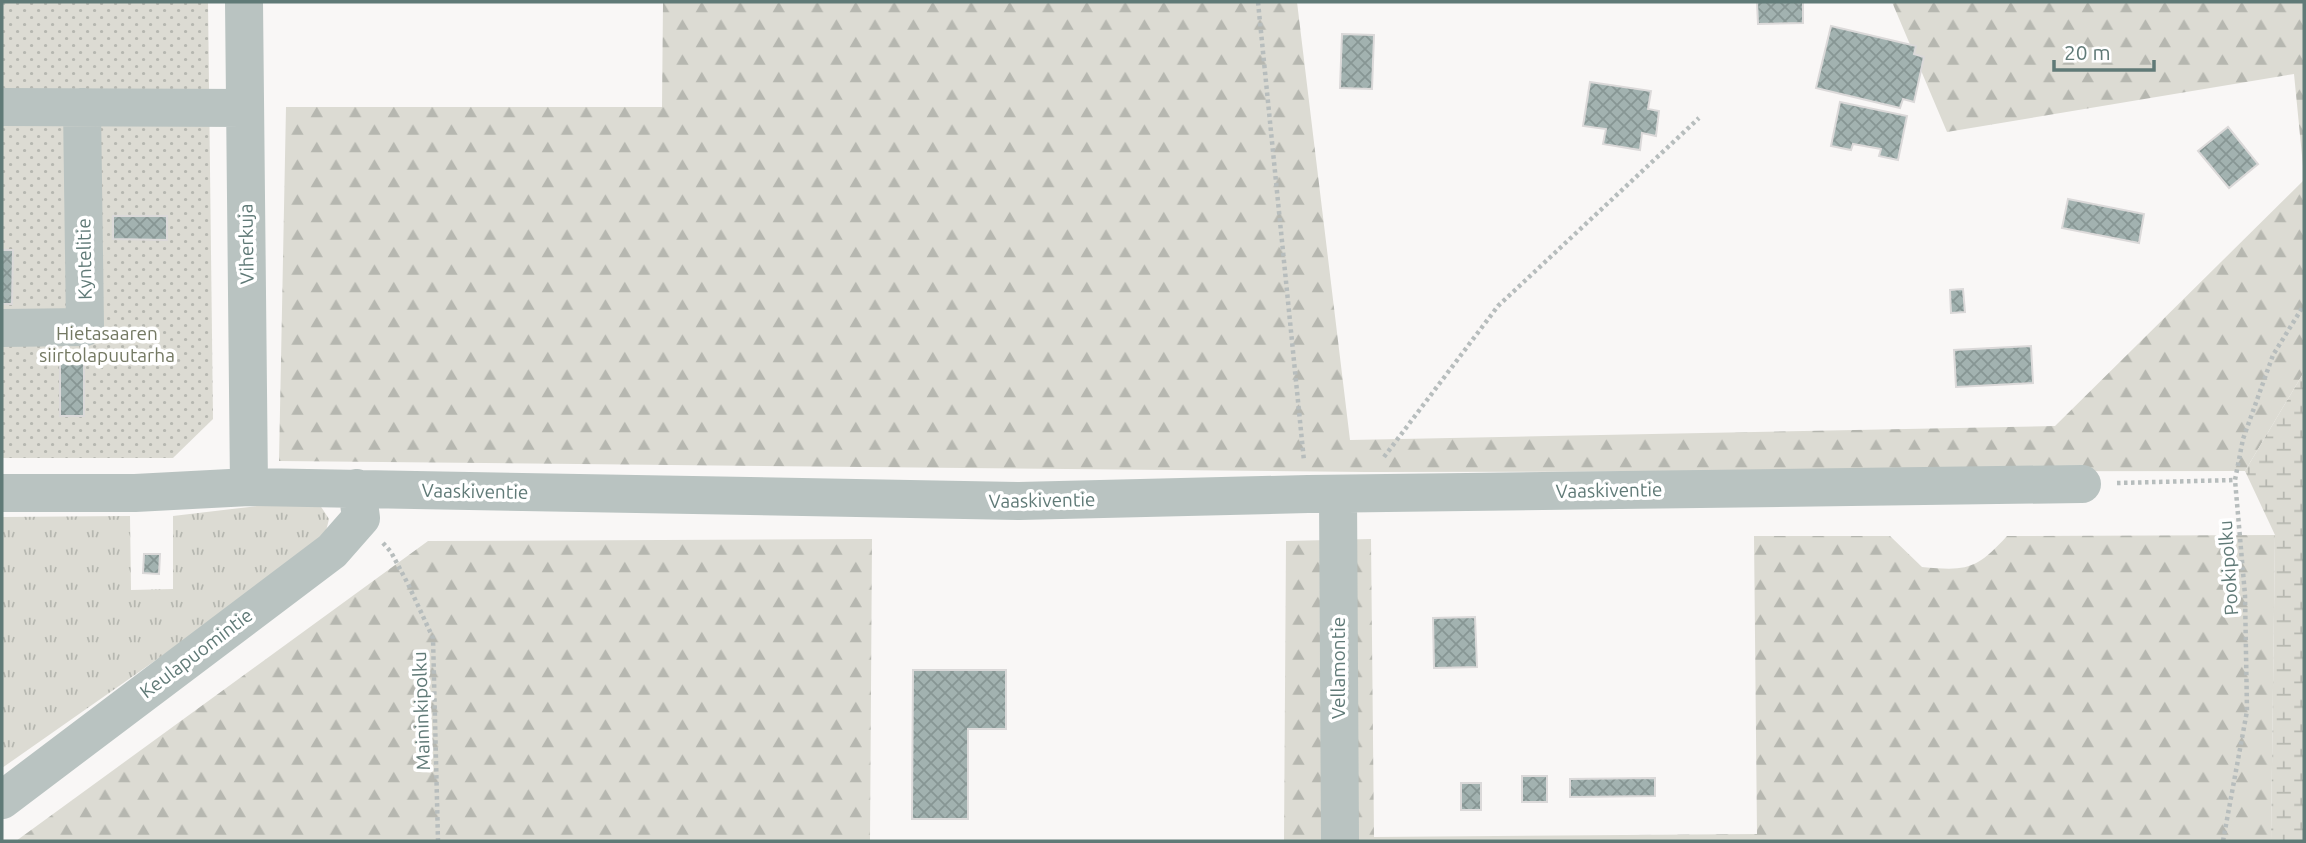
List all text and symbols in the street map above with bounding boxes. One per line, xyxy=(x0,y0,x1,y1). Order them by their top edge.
scale bar xyxy=(2054,28,2154,72)
text: 20 m xyxy=(2064,40,2111,64)
street label: Viherkuja xyxy=(234,203,258,285)
street label: Kyntelitie xyxy=(72,218,96,300)
park label: Hietasaaren siirtolapuutarha xyxy=(39,322,175,366)
street label: Vaaskiventie xyxy=(1555,478,1663,502)
street label: Vaaskiventie xyxy=(421,479,529,503)
street label: Vaaskiventie xyxy=(988,488,1096,512)
street label: Pookipolku xyxy=(2214,520,2242,616)
street label: Keulapuomintie xyxy=(135,604,257,702)
street label: Vellamontie xyxy=(1327,617,1349,719)
street label: Maininkipolku xyxy=(408,651,434,771)

